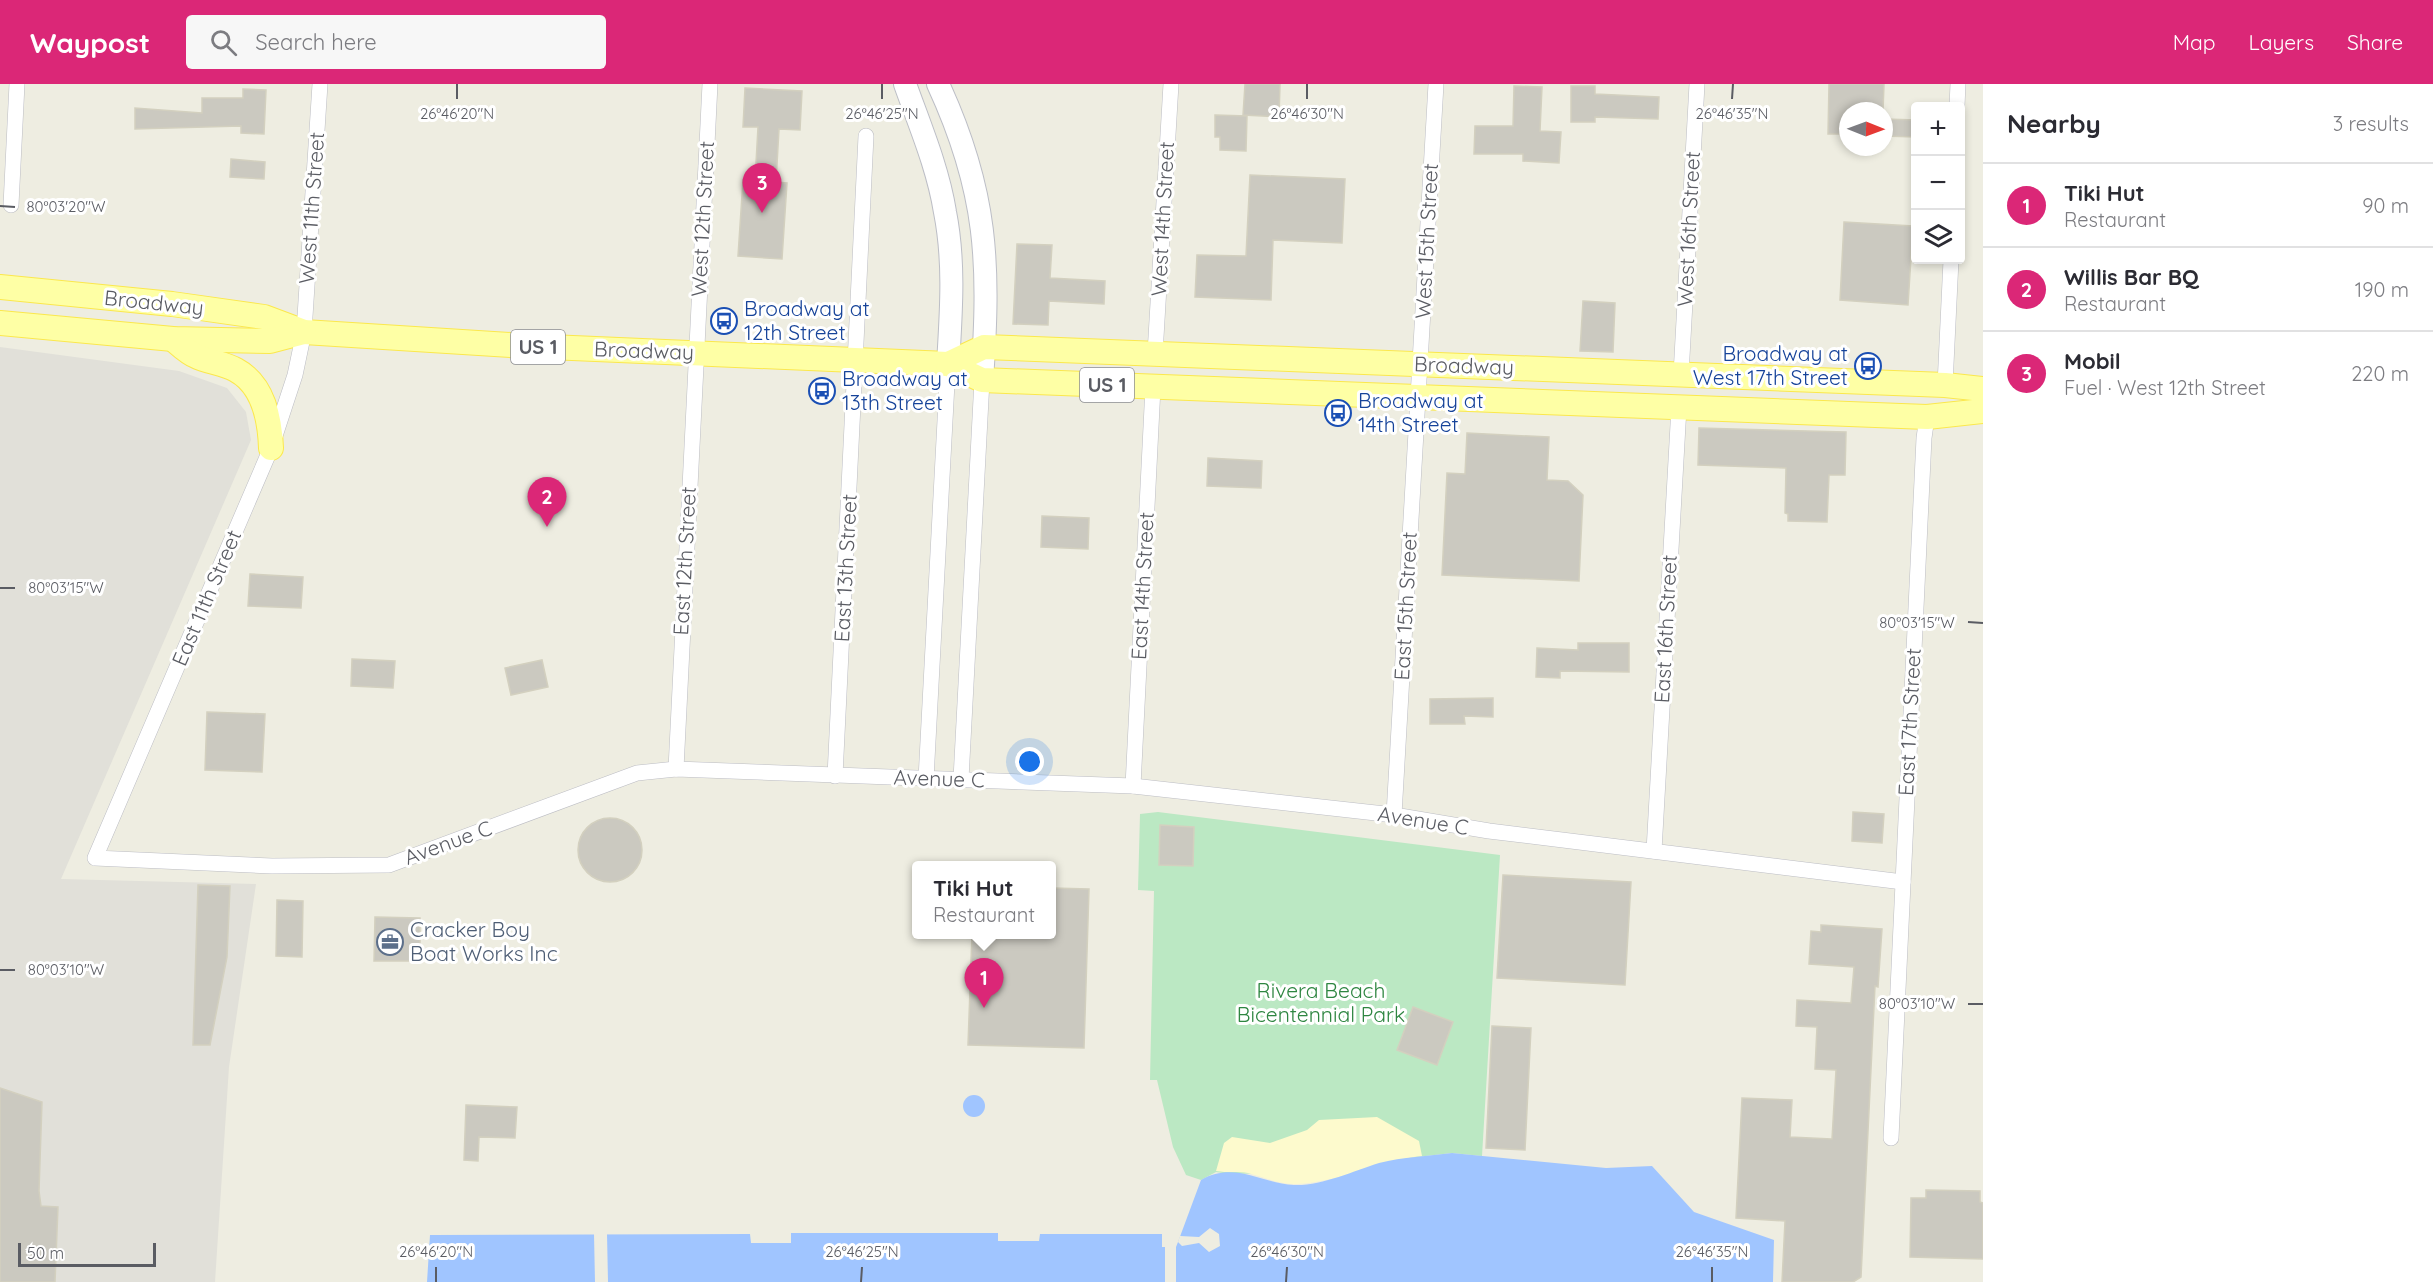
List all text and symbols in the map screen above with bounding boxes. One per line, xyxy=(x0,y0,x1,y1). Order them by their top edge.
search box xyxy=(186,15,606,69)
text: Waypost xyxy=(30,25,150,60)
icon: search xyxy=(207,26,240,59)
text: Search here xyxy=(255,28,377,56)
text: Map xyxy=(2173,29,2216,55)
text: Layers xyxy=(2249,29,2314,55)
text: Share xyxy=(2347,29,2403,55)
north arrow xyxy=(1839,102,1893,156)
map controls xyxy=(1911,102,1965,264)
button: + xyxy=(1911,102,1965,156)
text: 26°46'20"N xyxy=(420,104,494,123)
text: 26°46'25"N xyxy=(845,104,919,123)
text: 26°46'30"N xyxy=(1270,104,1344,123)
text: 26°46'35"N xyxy=(1696,104,1768,123)
text: Nearby xyxy=(2007,107,2101,140)
text: 3 results xyxy=(2333,111,2409,136)
street label: West 11th Street xyxy=(293,131,329,285)
street label: West 12th Street xyxy=(685,140,719,298)
street label: West 14th Street xyxy=(1145,141,1179,297)
street label: West 16th Street xyxy=(1671,150,1705,307)
button: − xyxy=(1911,156,1965,210)
street label: West 15th Street xyxy=(1409,162,1443,319)
pin: 3 xyxy=(742,164,782,213)
text: Tiki Hut xyxy=(2064,179,2145,207)
text: 1 xyxy=(2023,193,2030,218)
text: 90 m xyxy=(2362,193,2409,218)
text: 80°03'20"W xyxy=(26,197,106,216)
text: Restaurant xyxy=(2064,207,2166,232)
button: layers xyxy=(1911,210,1965,264)
text: Willis Bar BQ xyxy=(2064,263,2199,291)
text: 2 xyxy=(2021,277,2032,302)
text: 190 m xyxy=(2355,277,2409,302)
street label: Broadway xyxy=(103,284,205,320)
text: Restaurant xyxy=(2064,291,2166,316)
place label: Broadway at 12th Street xyxy=(744,295,870,345)
bus stop icon: Broadway at 12th Street xyxy=(709,306,739,336)
road number: US 1 xyxy=(511,330,565,364)
street label: Broadway xyxy=(594,335,694,365)
place label: Broadway at West 17th Street xyxy=(1693,340,1848,390)
text: Mobil xyxy=(2064,347,2121,375)
street label: Broadway xyxy=(1414,350,1514,380)
bus stop icon: Broadway at West 17th Street xyxy=(1853,351,1883,381)
text: 3 xyxy=(2021,361,2032,386)
text: 220 m xyxy=(2351,361,2409,386)
place label: Broadway at 13th Street xyxy=(842,365,968,415)
road number: US 1 xyxy=(1080,368,1134,402)
text: Fuel · West 12th Street xyxy=(2064,375,2266,400)
bus stop icon: Broadway at 13th Street xyxy=(807,376,837,406)
place label: Broadway at 14th Street xyxy=(1358,387,1484,437)
bus stop icon: Broadway at 14th Street xyxy=(1323,398,1353,428)
pin: 2 xyxy=(528,478,566,527)
street label: East 12th Street xyxy=(667,486,701,636)
street label: East 13th Street xyxy=(828,493,862,643)
street label: East 14th Street xyxy=(1125,511,1159,661)
street label: East 11th Street xyxy=(166,526,246,669)
street label: East 15th Street xyxy=(1388,531,1422,681)
street label: East 16th Street xyxy=(1648,554,1682,704)
text: 80°03'15"W xyxy=(28,578,104,597)
text: 80°03'15"W xyxy=(1879,613,1955,632)
street label: East 17th Street xyxy=(1892,647,1926,797)
your location xyxy=(1015,747,1044,776)
street label: Avenue C xyxy=(893,763,985,793)
street label: Avenue C xyxy=(1376,800,1471,840)
street label: Avenue C xyxy=(400,814,495,870)
popup xyxy=(912,861,1056,939)
text: Tiki Hut xyxy=(933,874,1014,902)
text: Restaurant xyxy=(933,902,1035,927)
place label: Cracker Boy Boat Works Inc xyxy=(410,916,558,966)
office icon: Cracker Boy Boat Works Inc xyxy=(375,927,405,957)
pin: 1 xyxy=(964,958,1004,1008)
text: 80°03'10"W xyxy=(28,960,105,979)
park label: Rivera Beach Bicentennial Park xyxy=(1237,977,1405,1027)
text: 80°03'10"W xyxy=(1879,994,1956,1013)
scale bar xyxy=(18,1240,156,1268)
text: 26°46'20"N xyxy=(399,1242,473,1261)
text: 26°46'25"N xyxy=(825,1242,899,1261)
text: 26°46'30"N xyxy=(1250,1242,1324,1261)
text: 26°46'35"N xyxy=(1676,1242,1748,1261)
text: 50 m xyxy=(27,1243,64,1263)

